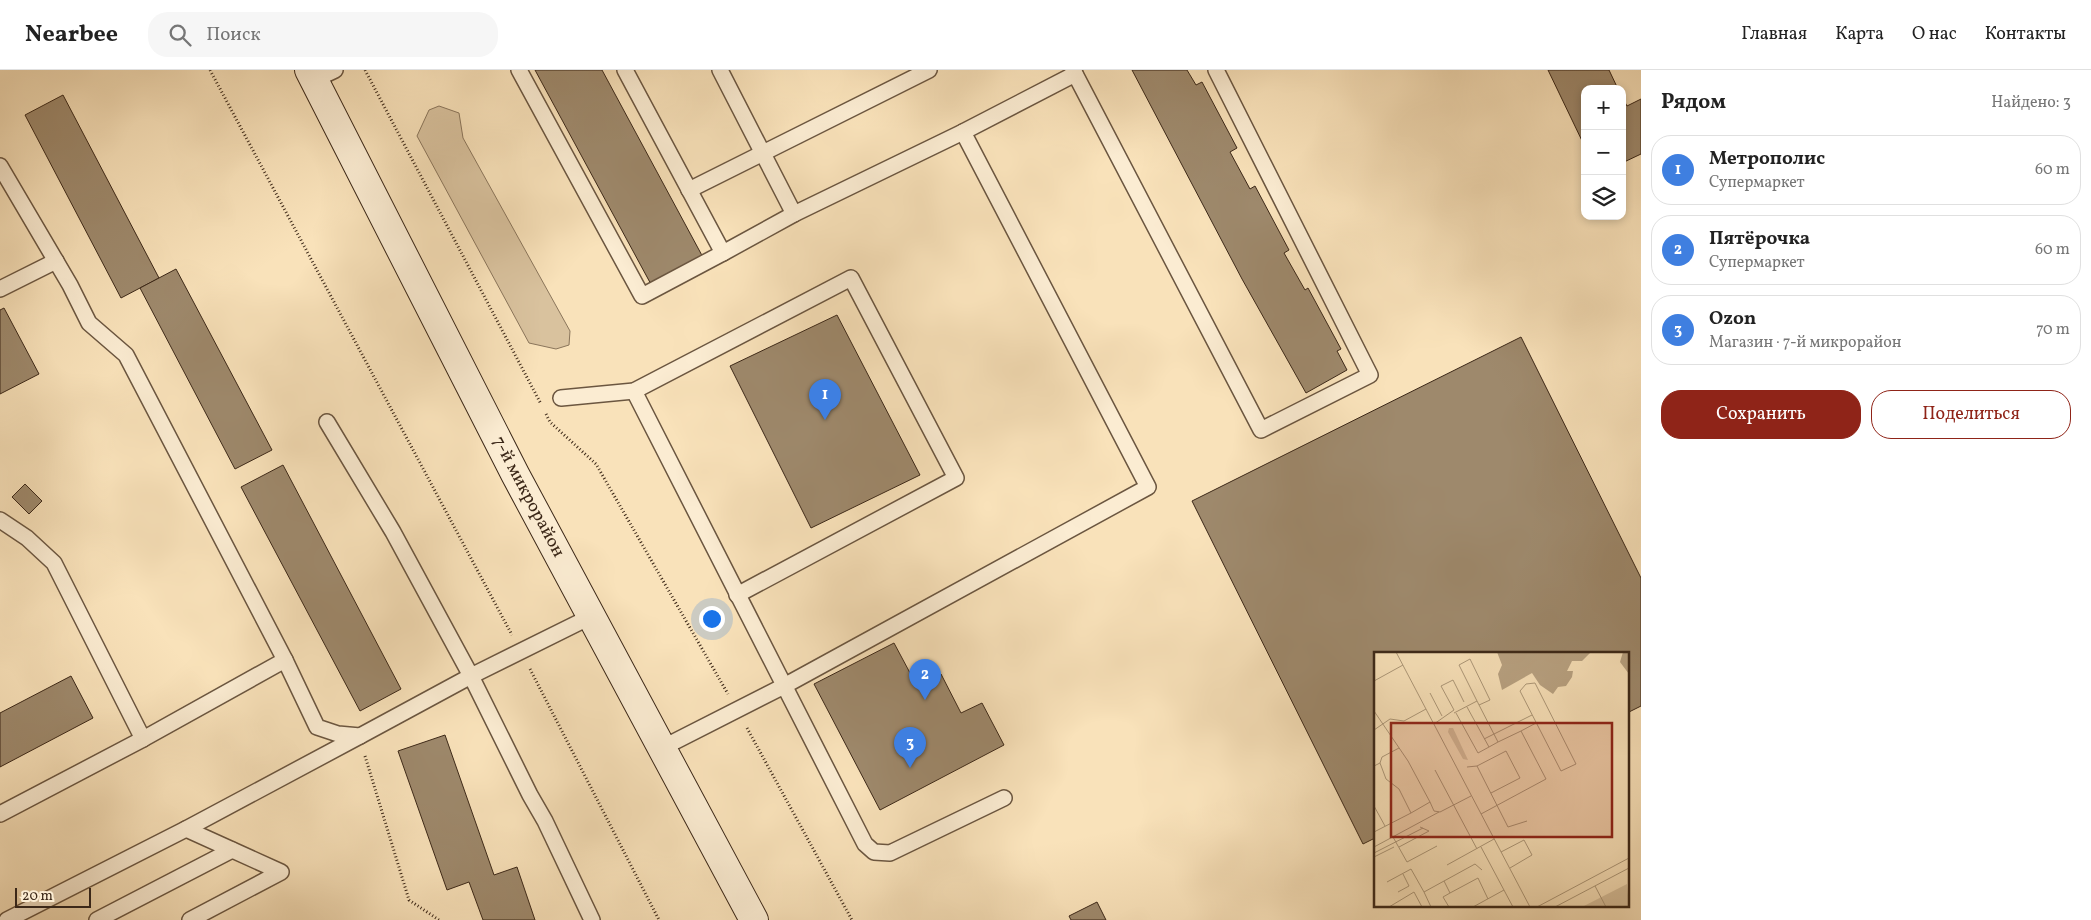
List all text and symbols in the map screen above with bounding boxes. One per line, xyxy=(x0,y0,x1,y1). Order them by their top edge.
search box xyxy=(148,12,498,57)
text: Nearbee xyxy=(25,18,118,52)
icon: search xyxy=(166,21,194,49)
text: Поиск xyxy=(206,22,261,48)
text: Главная xyxy=(1741,22,1807,47)
text: Карта xyxy=(1835,22,1884,47)
text: О нас xyxy=(1912,22,1957,47)
text: Контакты xyxy=(1985,22,2066,47)
map controls xyxy=(1581,85,1626,220)
button: + xyxy=(1581,85,1626,130)
text: Рядом xyxy=(1661,88,1726,117)
text: Найдено: 3 xyxy=(1991,92,2071,114)
button: − xyxy=(1581,130,1626,175)
text: Метрополис xyxy=(1709,146,1825,172)
text: 1 xyxy=(1675,159,1681,181)
text: 60 m xyxy=(2035,159,2070,181)
text: Супермаркет xyxy=(1709,172,1805,194)
button: layers xyxy=(1581,175,1626,220)
text: Пятёрочка xyxy=(1709,226,1810,252)
text: 2 xyxy=(1674,239,1682,261)
text: 60 m xyxy=(2035,239,2070,261)
text: Супермаркет xyxy=(1709,252,1805,274)
text: Ozon xyxy=(1709,306,1756,332)
text: 3 xyxy=(1674,319,1682,341)
text: 70 m xyxy=(2036,319,2070,341)
text: Магазин · 7-й микрорайон xyxy=(1709,332,1902,354)
pin: 1 xyxy=(809,379,841,420)
button: Сохранить xyxy=(1661,390,1861,439)
button: Поделиться xyxy=(1871,390,2071,439)
street label: 7-й микрорайон xyxy=(486,432,570,562)
your location xyxy=(699,606,725,632)
inset map xyxy=(1374,652,1628,908)
pin: 2 xyxy=(909,659,941,700)
pin: 3 xyxy=(894,727,926,768)
scale bar xyxy=(15,885,91,908)
text: 20 m xyxy=(22,887,53,906)

